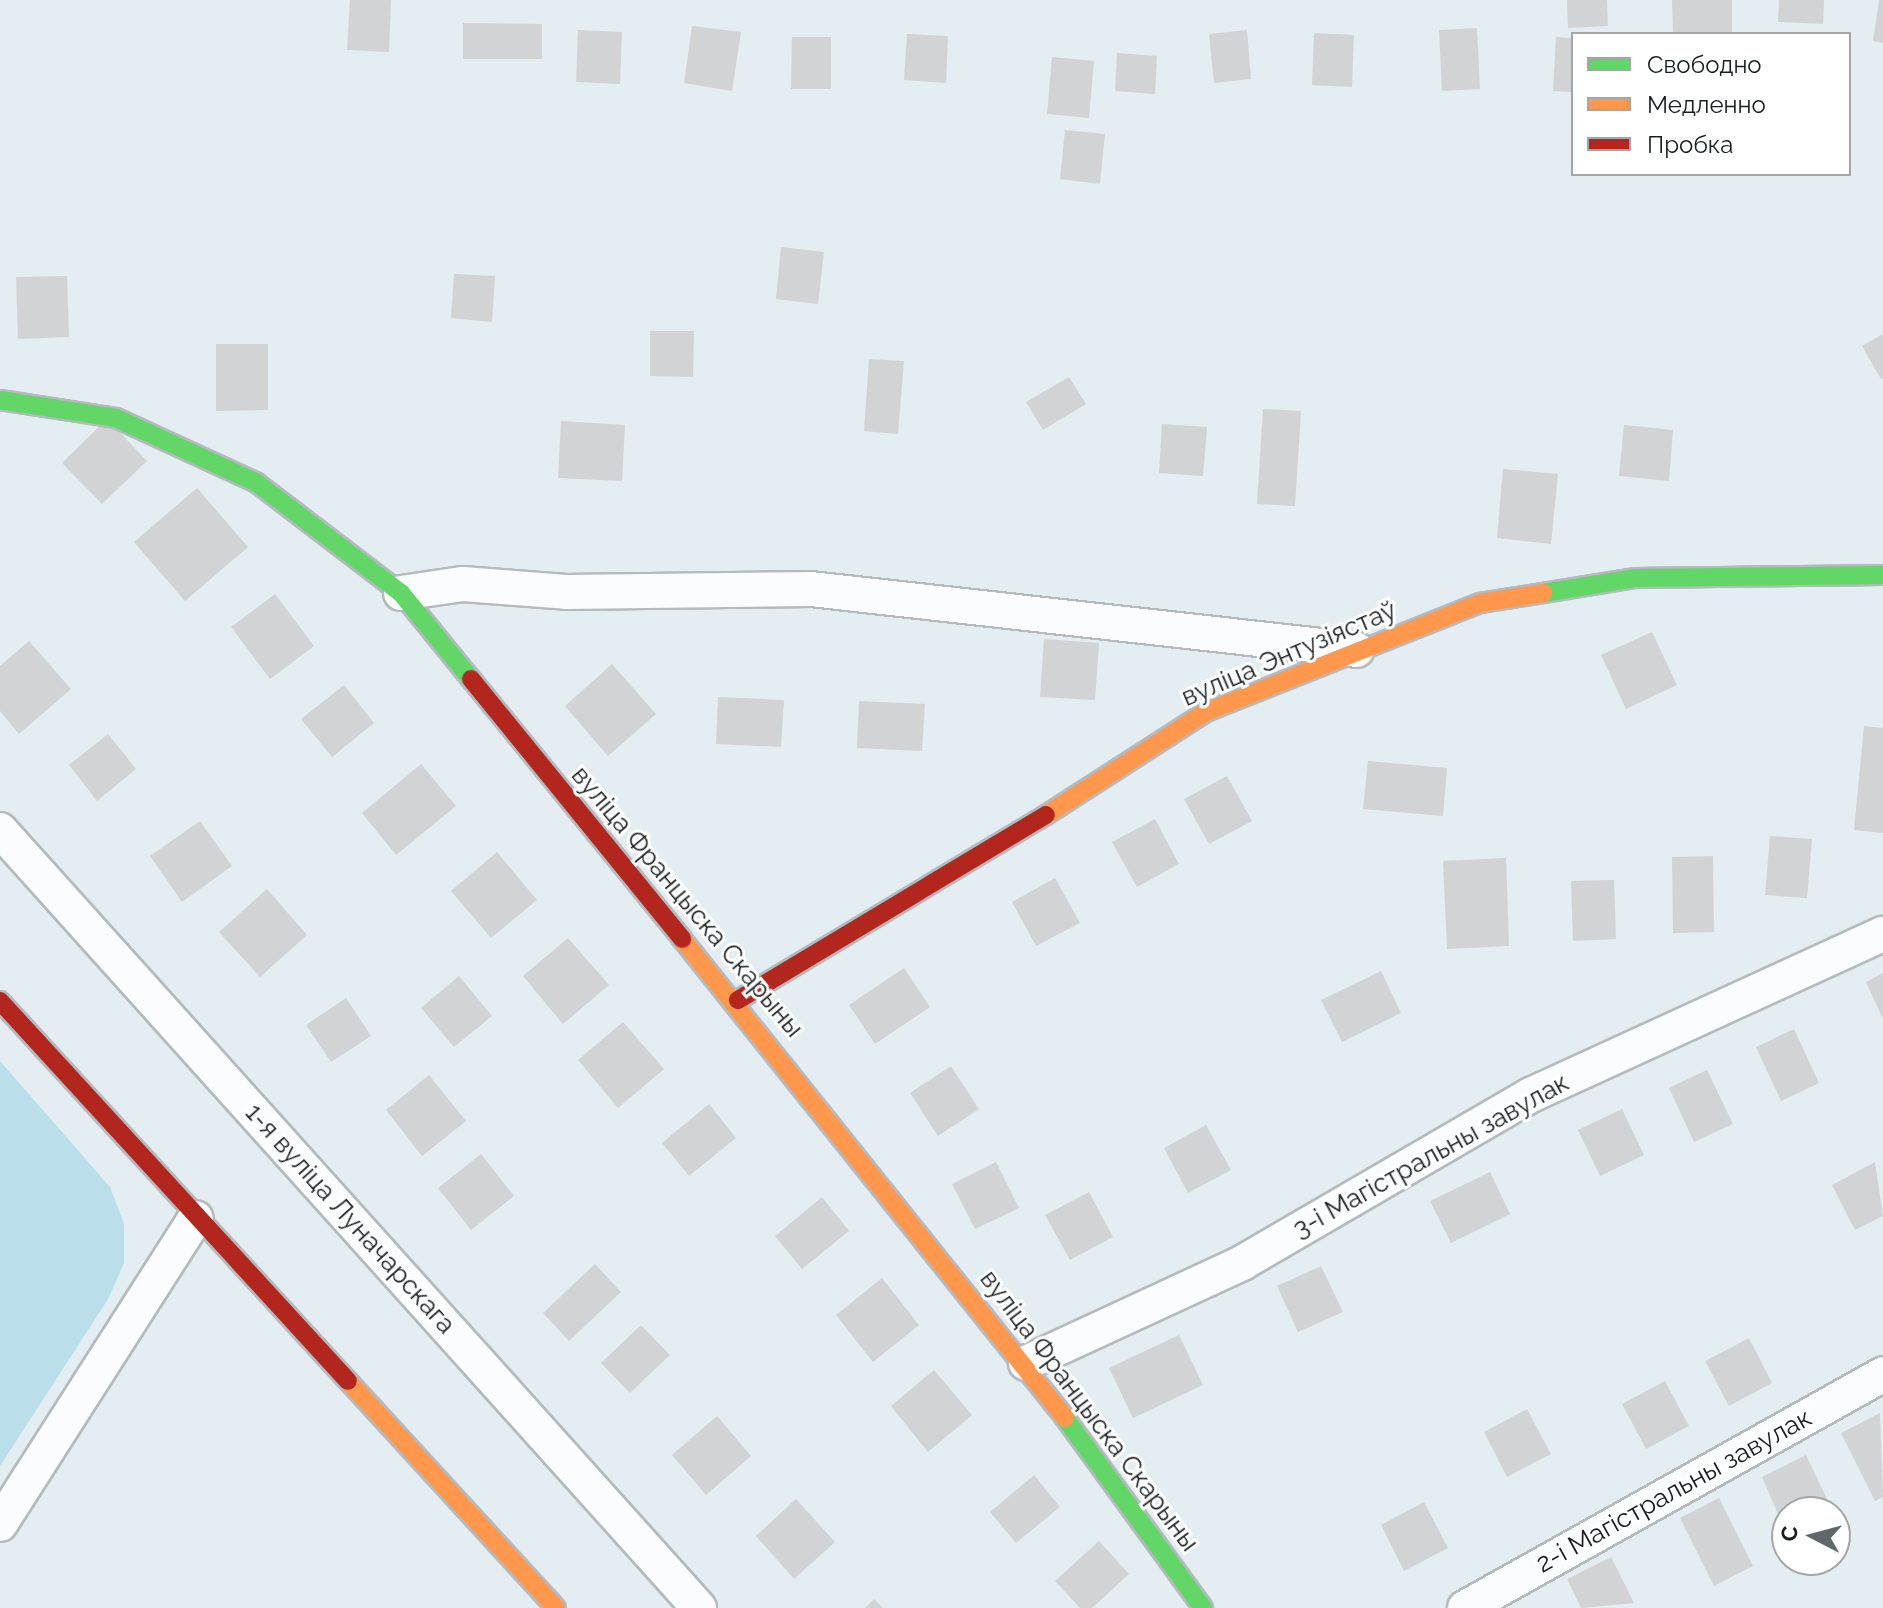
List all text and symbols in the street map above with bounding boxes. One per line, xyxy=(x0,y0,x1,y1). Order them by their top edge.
legend xyxy=(1571,32,1851,176)
text: Свободно xyxy=(1647,50,1762,79)
text: Медленно xyxy=(1647,90,1766,119)
text: Пробка xyxy=(1647,130,1733,159)
street label: вуліца Энтузіястаў xyxy=(1177,595,1401,713)
street label: вуліца Францыска Скарыны xyxy=(565,760,809,1044)
street label: 3-і Магістральны завулак xyxy=(1288,1067,1574,1245)
street label: 1-я вуліца Луначарскага xyxy=(238,1098,462,1340)
street label: вуліца Францыска Скарыны xyxy=(973,1264,1205,1558)
street label: 2-і Магістральны завулак xyxy=(1531,1402,1817,1580)
north arrow xyxy=(1771,1496,1851,1576)
text: С xyxy=(1775,1525,1803,1543)

